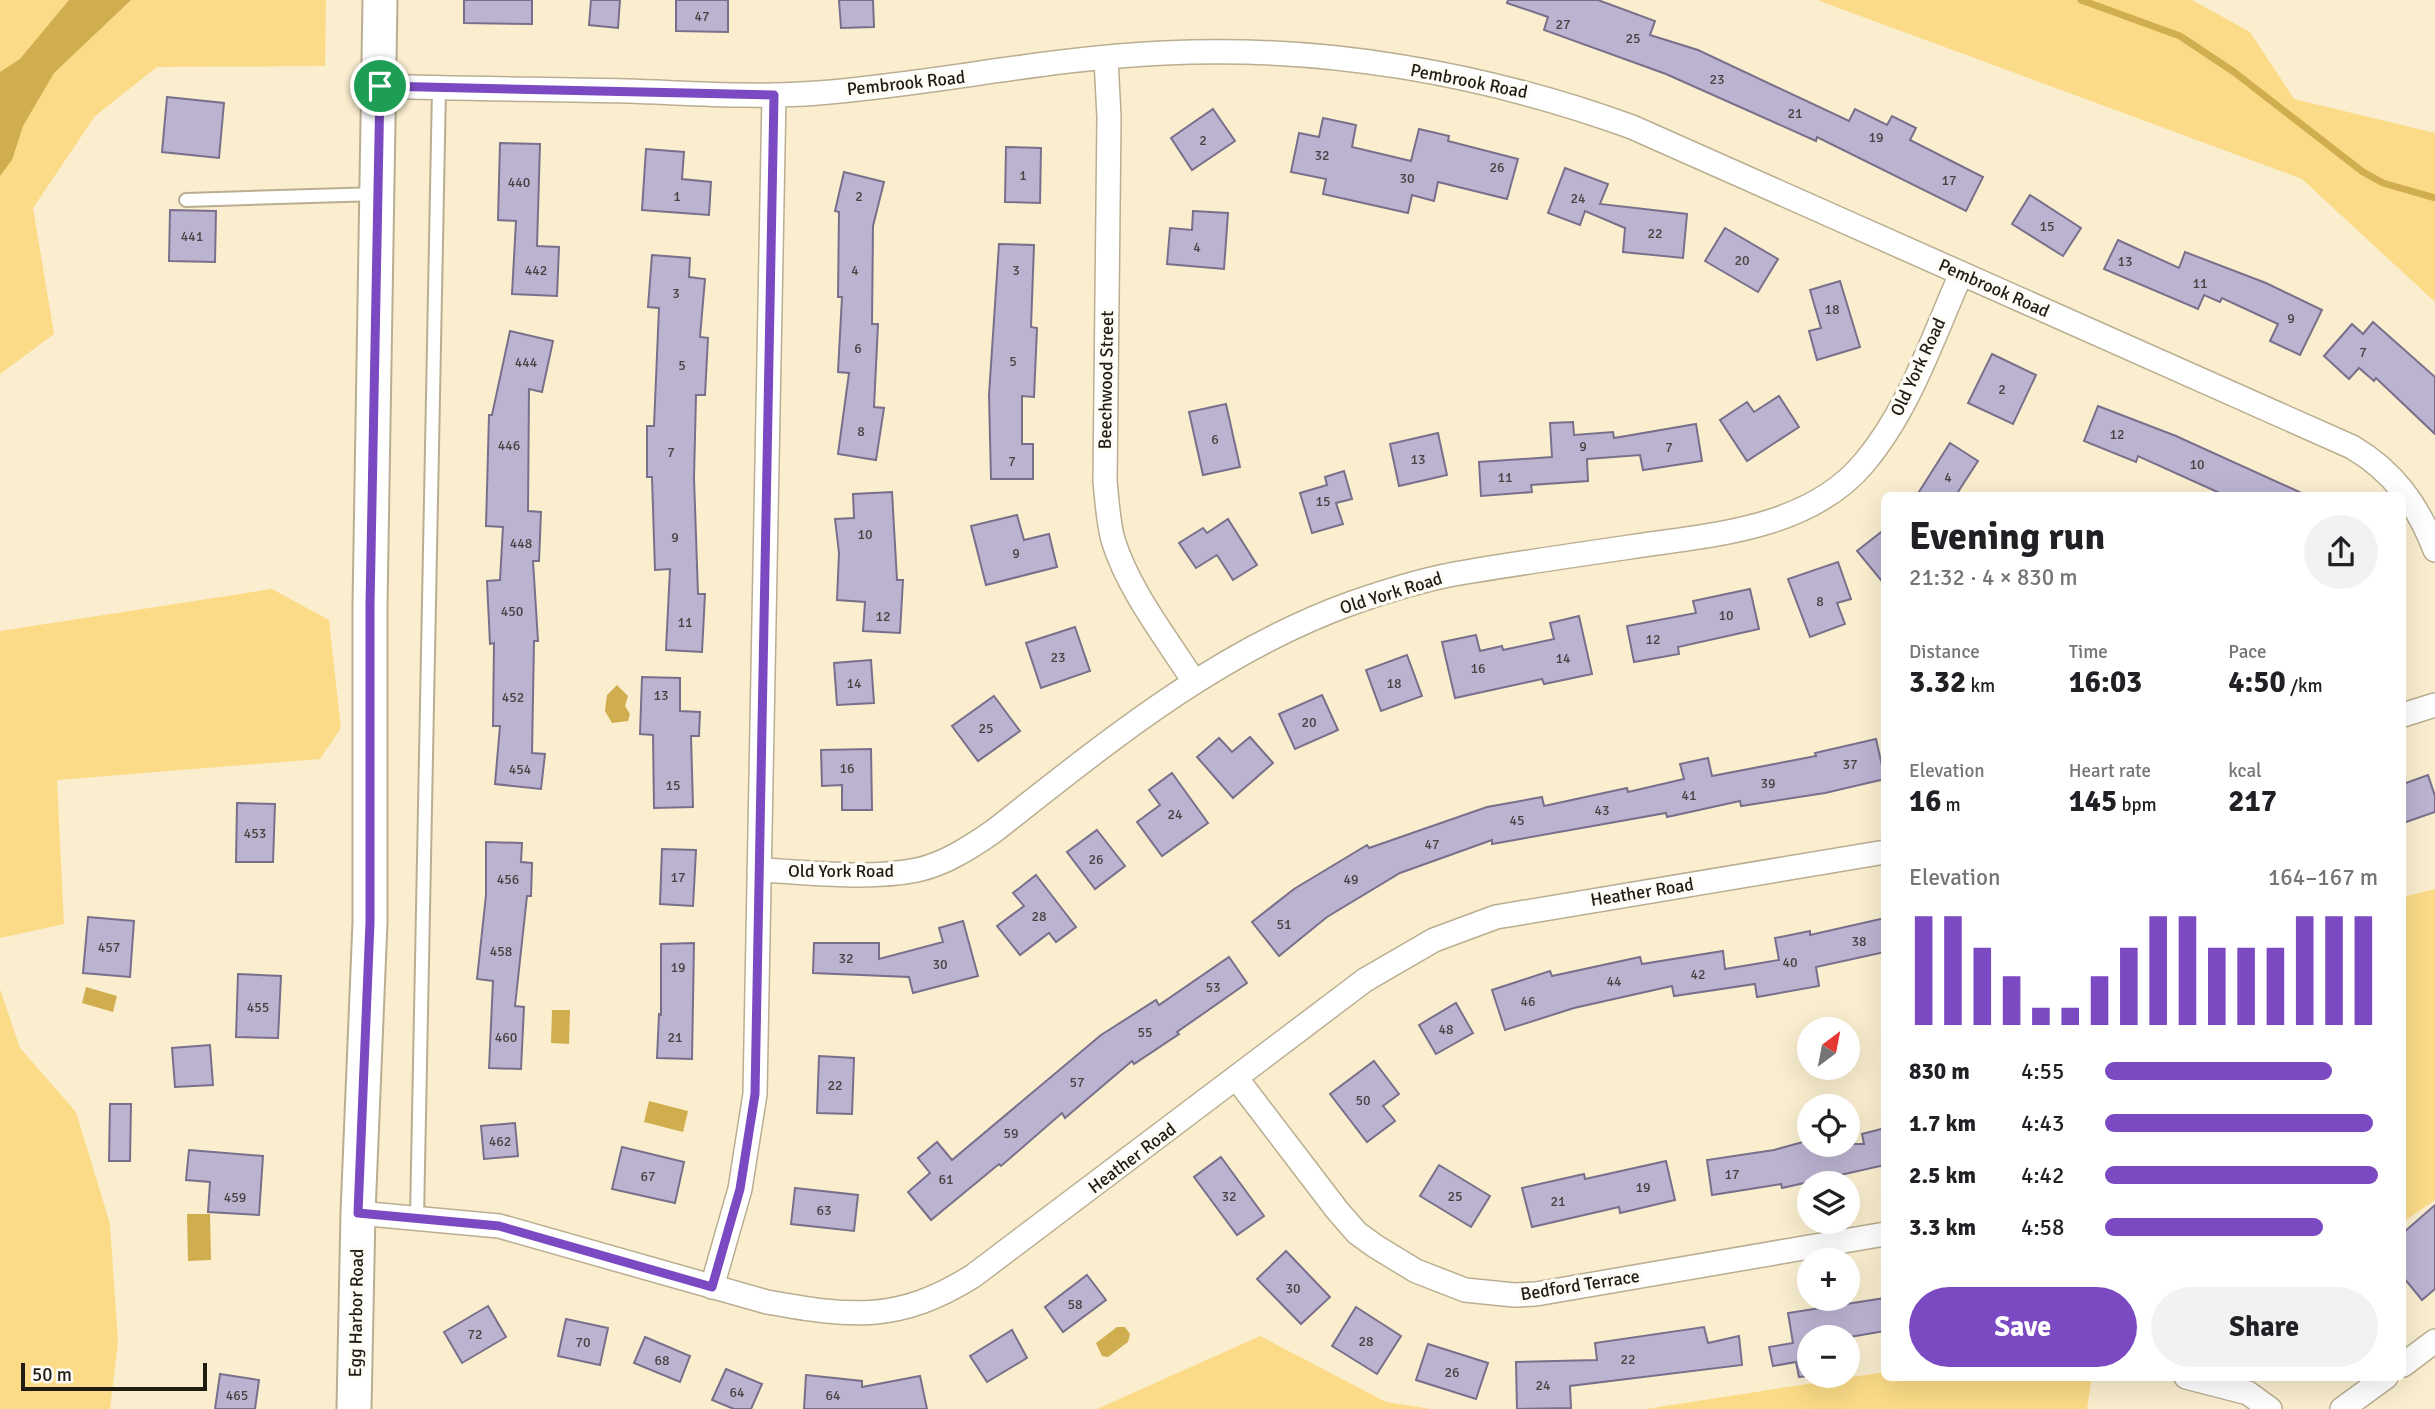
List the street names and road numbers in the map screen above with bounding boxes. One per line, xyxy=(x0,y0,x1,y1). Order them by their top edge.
street label: Pembrook Road xyxy=(1408,59,1530,103)
street label: Pembrook Road xyxy=(846,66,966,100)
street label: Pembrook Road xyxy=(1935,254,2053,322)
street label: Beechwood Street xyxy=(1094,310,1118,450)
street label: Old York Road xyxy=(1886,314,1950,420)
street label: Old York Road xyxy=(1337,567,1445,619)
street label: Old York Road xyxy=(788,860,894,882)
street label: Heather Road xyxy=(1589,873,1695,911)
street label: Heather Road xyxy=(1084,1118,1180,1198)
street label: Egg Harbor Road xyxy=(344,1248,368,1378)
street label: Bedford Terrace xyxy=(1519,1265,1641,1305)

